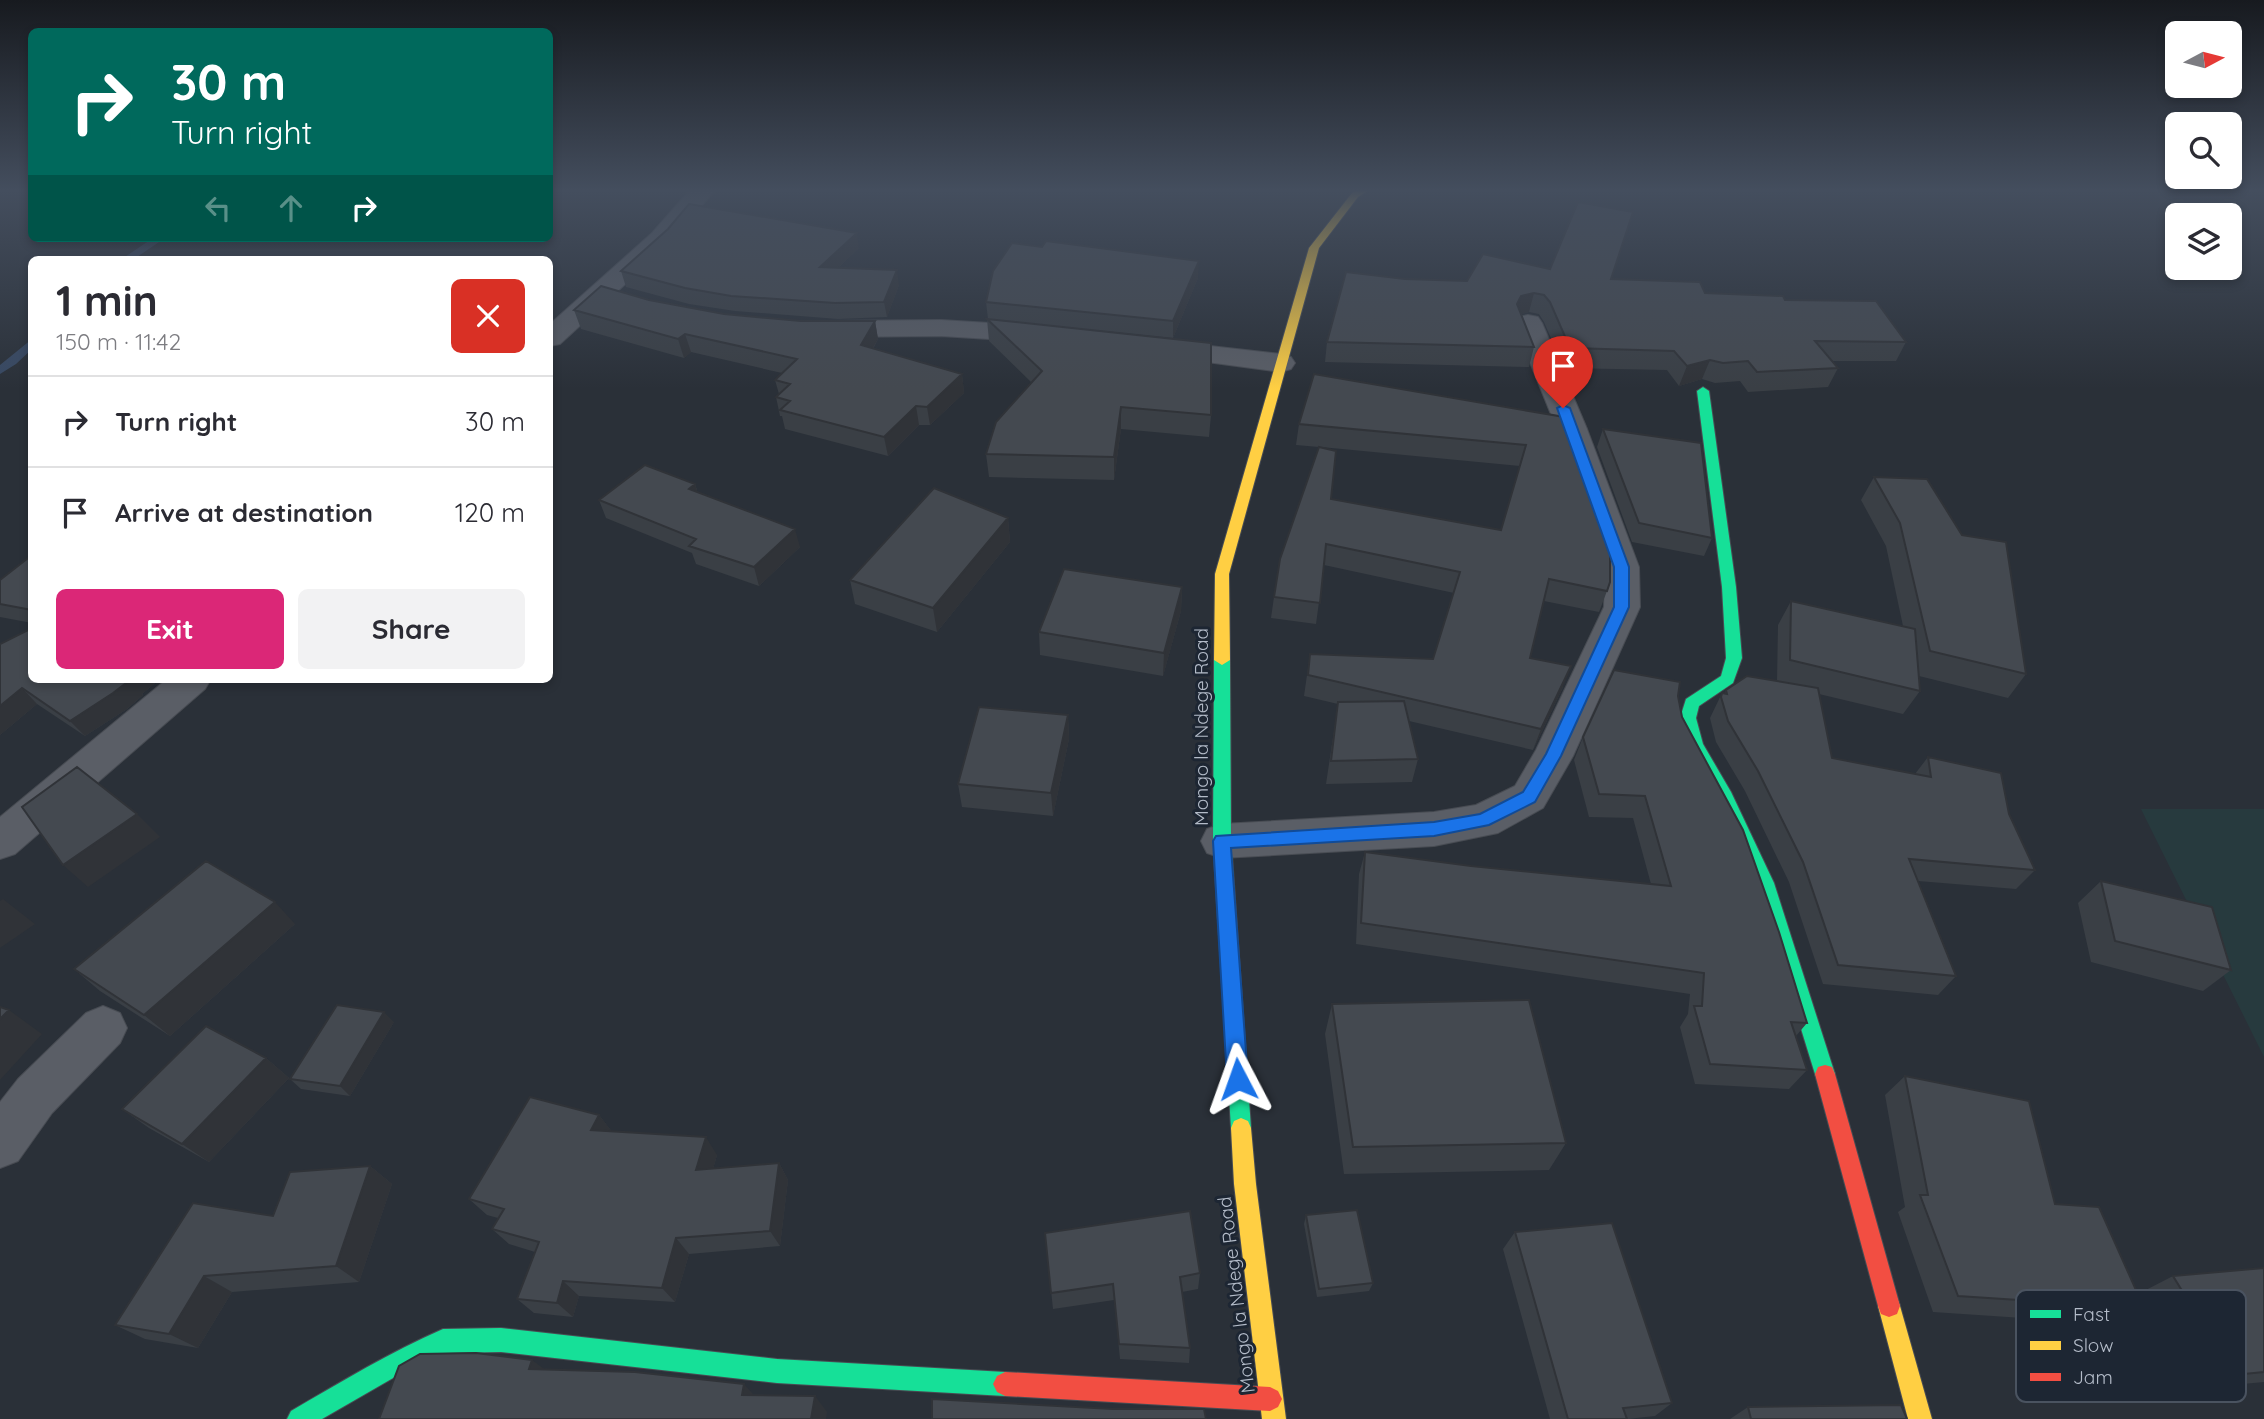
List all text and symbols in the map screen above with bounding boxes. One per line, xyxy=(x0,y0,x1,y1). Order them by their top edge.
north arrow xyxy=(2165,21,2242,98)
map controls xyxy=(2165,21,2242,280)
text: 30 m xyxy=(171,51,286,112)
icon: right xyxy=(56,56,147,147)
text: Turn right xyxy=(171,112,312,152)
button: search xyxy=(2165,112,2242,189)
icon: left xyxy=(199,189,237,227)
icon: ahead xyxy=(272,189,310,227)
icon: right xyxy=(345,189,383,227)
button: layers xyxy=(2165,203,2242,280)
text: 1 min xyxy=(56,274,158,327)
button: close xyxy=(451,279,525,353)
text: 150 m · 11:42 xyxy=(56,327,181,356)
pin xyxy=(1533,336,1593,408)
icon: arrive xyxy=(1544,347,1582,385)
icon: right xyxy=(56,403,94,441)
text: Turn right xyxy=(115,405,237,438)
text: 30 m xyxy=(465,405,525,438)
icon: arrive xyxy=(56,494,94,532)
text: Arrive at destination xyxy=(115,496,373,529)
text: 120 m xyxy=(455,496,525,529)
button: Exit xyxy=(56,589,284,669)
button: Share xyxy=(298,589,525,669)
street label: Mongo la Ndege Road xyxy=(1189,628,1213,826)
position arrow xyxy=(1201,1042,1275,1116)
street label: Mongo la Ndege Road xyxy=(1212,1195,1260,1395)
legend xyxy=(2016,1290,2246,1402)
text: Fast xyxy=(2073,1302,2110,1326)
text: Slow xyxy=(2073,1333,2114,1357)
text: Jam xyxy=(2073,1365,2113,1389)

